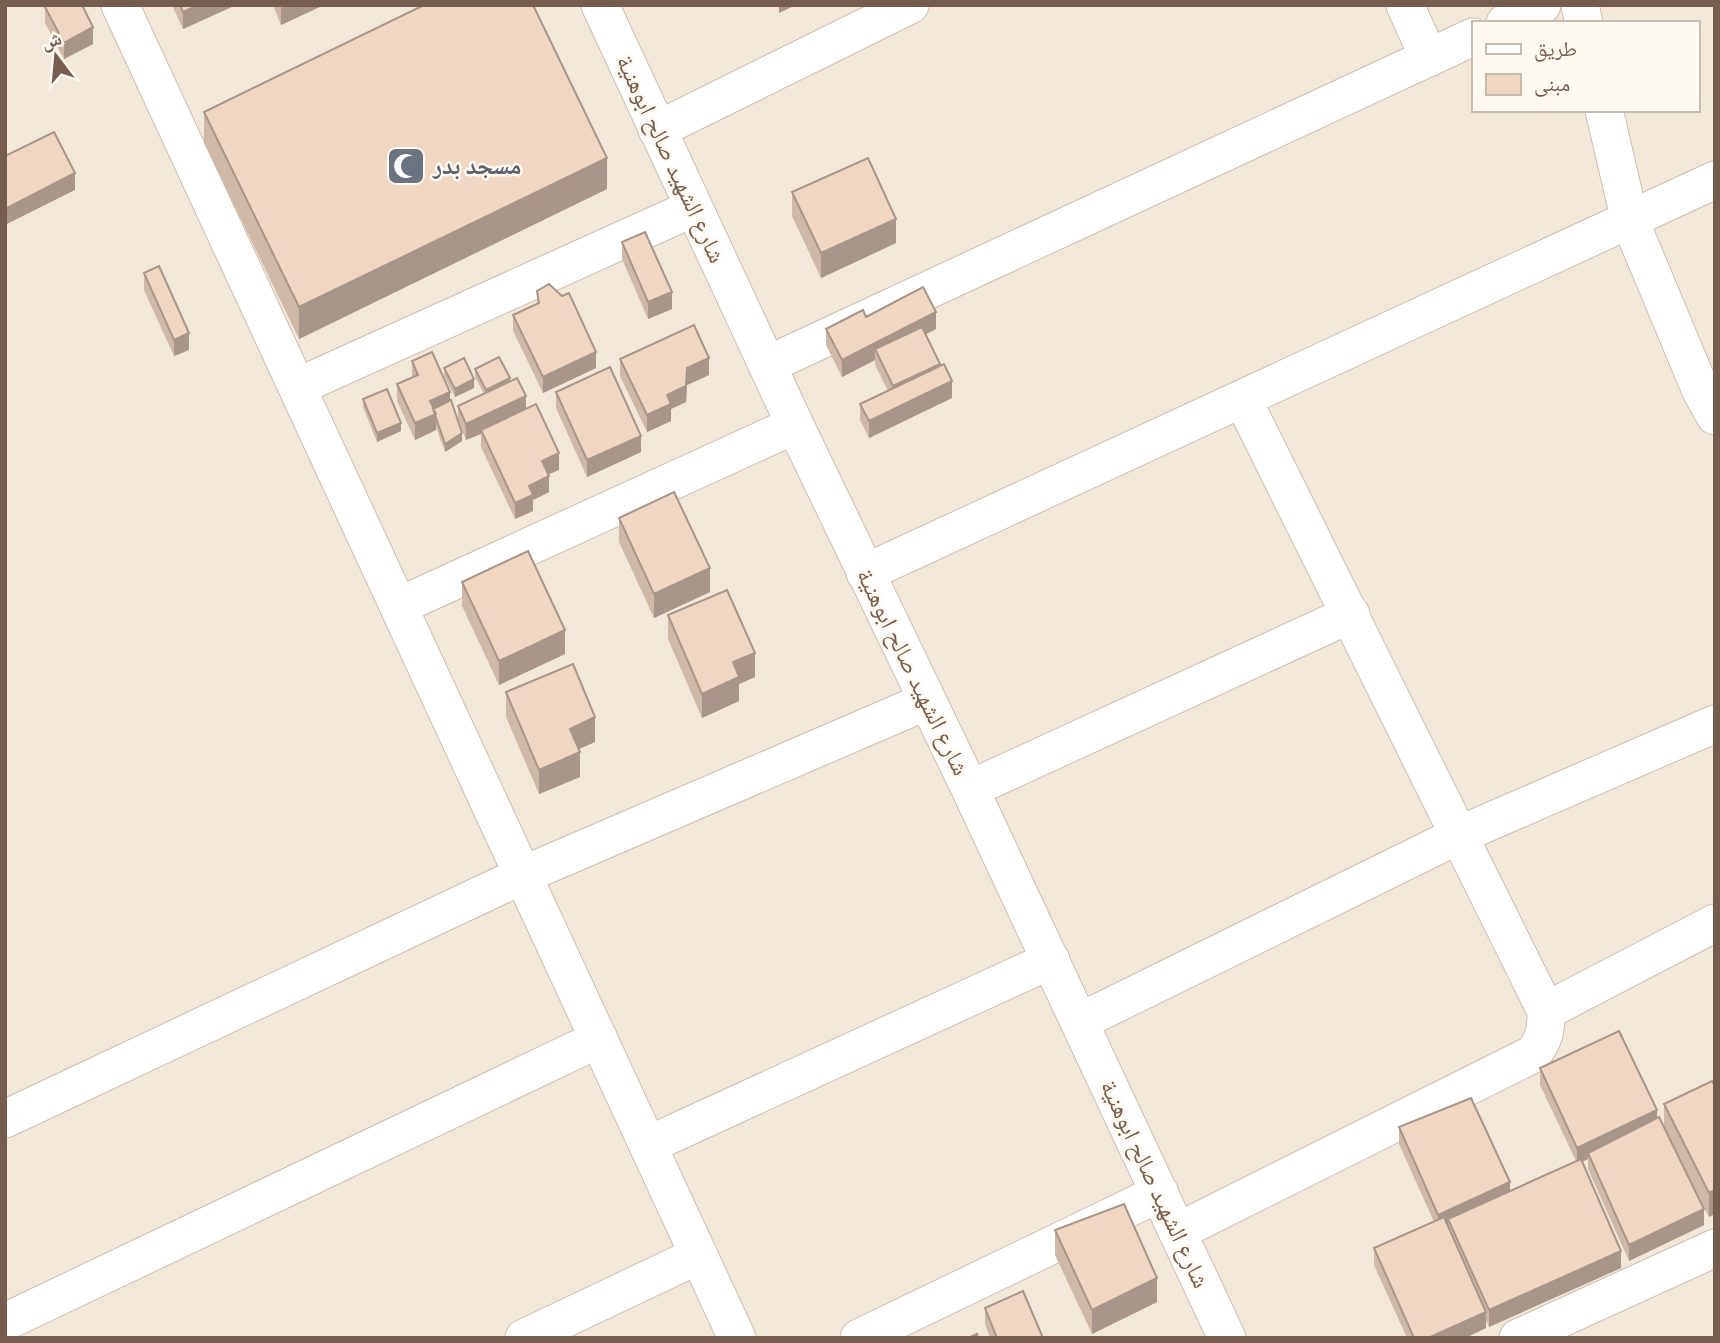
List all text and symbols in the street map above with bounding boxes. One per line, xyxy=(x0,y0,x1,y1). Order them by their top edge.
north arrow xyxy=(21,21,91,91)
legend xyxy=(1472,21,1699,112)
text: ش xyxy=(38,24,65,55)
text: طريق xyxy=(1534,34,1577,63)
street label: شارع الشهيد صالح ابوهنية xyxy=(610,49,734,268)
text: مبنى xyxy=(1534,69,1570,98)
mosque icon: مسجد بدر xyxy=(385,145,427,187)
place label: مسجد بدر xyxy=(432,149,521,181)
street label: شارع الشهيد صالح ابوهنية xyxy=(850,563,978,780)
street label: شارع الشهيد صالح ابوهنية xyxy=(1094,1074,1218,1293)

